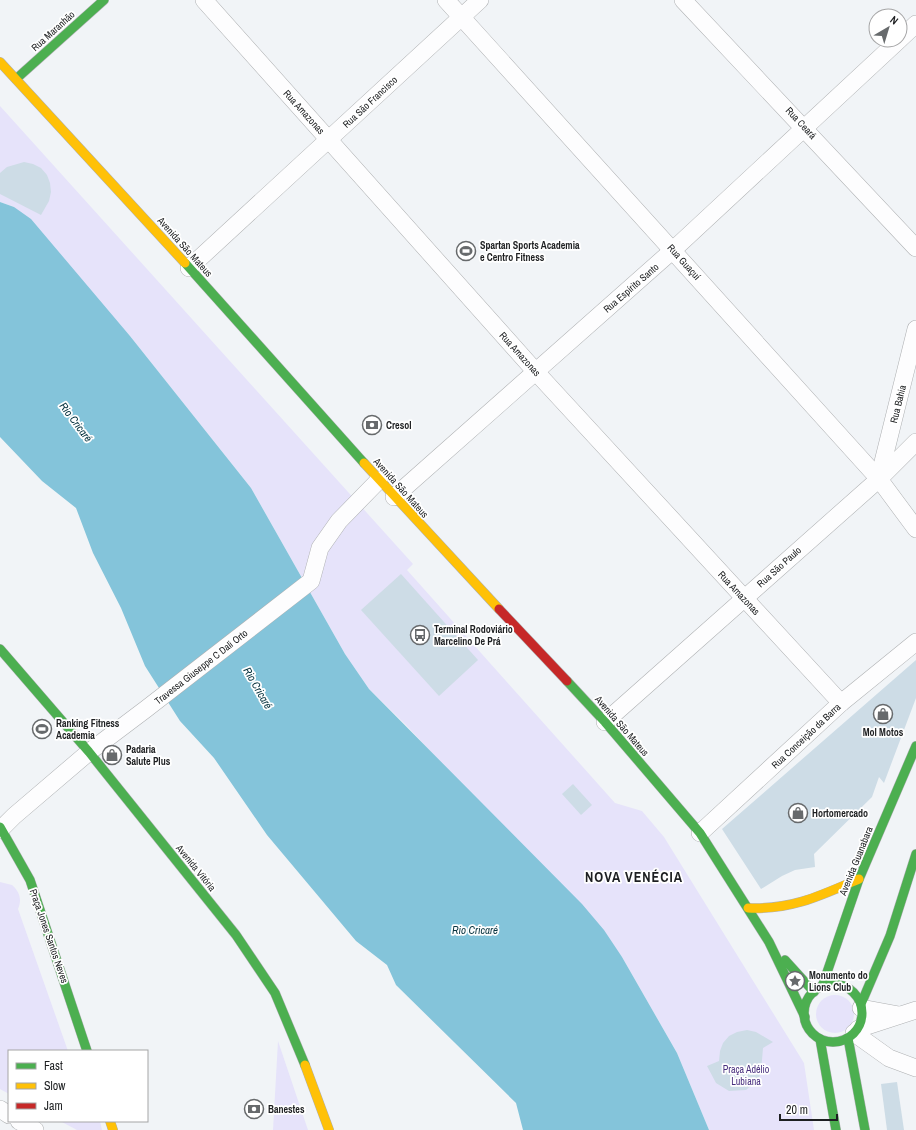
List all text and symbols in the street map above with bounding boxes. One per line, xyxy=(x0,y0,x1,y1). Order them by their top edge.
street label: Rua Maranhão xyxy=(28,8,78,54)
north arrow xyxy=(868,8,908,48)
text: N xyxy=(887,13,901,28)
street label: Rua São Francisco xyxy=(340,73,400,131)
street label: Rua Amazonas xyxy=(281,87,327,137)
street label: Rua Ceará xyxy=(783,104,820,142)
street label: Avenida São Mateus xyxy=(154,214,215,280)
place label: Spartan Sports Academia e Centro Fitness xyxy=(480,239,580,264)
sports icon: Spartan Sports Academia e Centro Fitness xyxy=(455,240,477,262)
street label: Rua Guaçuí xyxy=(665,241,704,283)
street label: Rua Espírito Santo xyxy=(601,260,662,316)
street label: Rua Amazonas xyxy=(497,329,543,379)
street label: Rua Bahia xyxy=(887,383,909,424)
water label: Rio Cricaré xyxy=(57,399,95,445)
bank icon: Cresol xyxy=(361,414,383,436)
place label: Cresol xyxy=(386,419,412,432)
street label: Avenida São Mateus xyxy=(370,455,431,521)
street label: Rua São Paulo xyxy=(754,543,804,590)
street label: Rua Amazonas xyxy=(715,568,763,618)
place label: Terminal Rodoviário Marcelino De Prá xyxy=(434,623,513,648)
bus stop icon: Terminal Rodoviário Marcelino De Prá xyxy=(409,624,431,646)
street label: Travessa Giuseppe C Dali Orto xyxy=(152,626,250,707)
water label: Rio Cricaré xyxy=(240,665,276,711)
street label: Avenida São Mateus xyxy=(592,692,652,759)
street label: Rua Conceição da Barra xyxy=(769,700,844,772)
shop icon: Mol Motos xyxy=(872,703,894,725)
place label: Ranking Fitness Academia xyxy=(56,717,120,742)
sports icon: Ranking Fitness Academia xyxy=(31,718,53,740)
place label: Mol Motos xyxy=(863,726,904,739)
place label: Padaria Salute Plus xyxy=(126,743,171,768)
shop icon: Padaria Salute Plus xyxy=(101,744,123,766)
shop icon: Hortomercado xyxy=(787,802,809,824)
place label: Hortomercado xyxy=(812,807,868,820)
street label: Avenida Guanabara xyxy=(836,824,876,898)
street label: Avenida Vitória xyxy=(173,841,219,894)
district label: NOVA VENÉCIA xyxy=(585,868,683,886)
street label: Praça Jones Santos Neves xyxy=(27,887,71,985)
water label: Rio Cricaré xyxy=(452,923,498,937)
place label: Monumento do Lions Club xyxy=(809,969,868,994)
place icon: Monumento do Lions Club xyxy=(784,970,806,992)
legend xyxy=(8,1050,148,1122)
text: Fast xyxy=(44,1058,63,1074)
park label: Praça Adélio Lubiana xyxy=(723,1063,770,1088)
text: Slow xyxy=(44,1078,66,1094)
scale bar xyxy=(780,1096,837,1122)
text: Jam xyxy=(44,1098,63,1114)
bank icon: Banestes xyxy=(243,1098,265,1120)
text: 20 m xyxy=(786,1102,808,1118)
place label: Banestes xyxy=(268,1103,305,1116)

